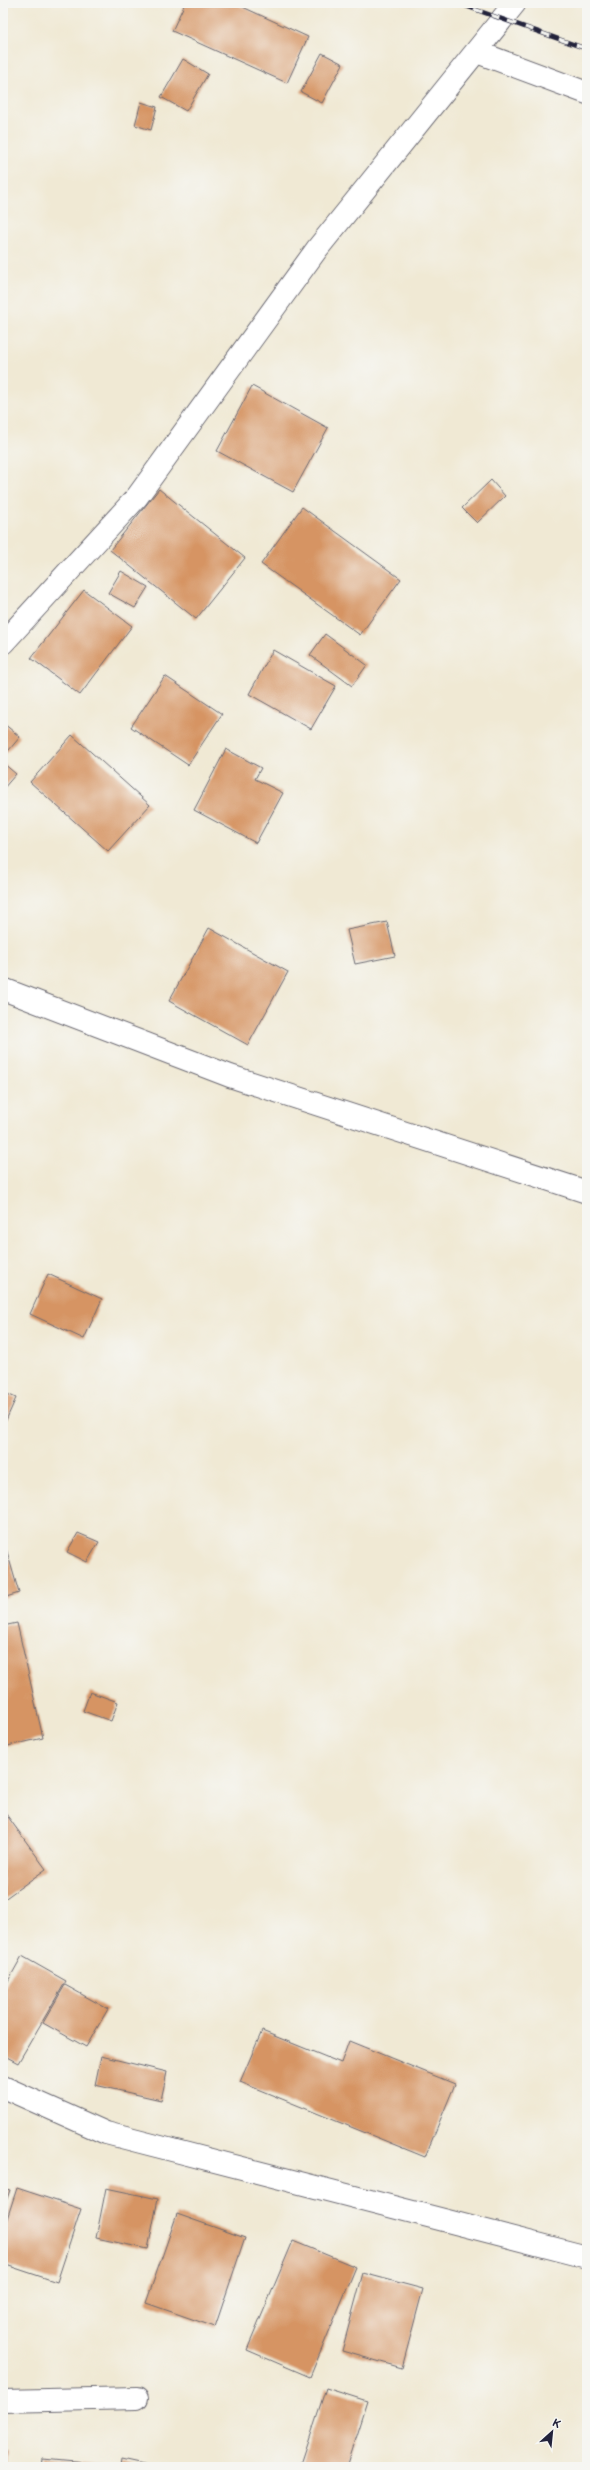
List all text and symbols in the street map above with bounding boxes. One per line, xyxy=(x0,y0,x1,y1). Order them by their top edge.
north arrow xyxy=(532,2412,572,2452)
text: K xyxy=(550,2416,563,2431)

